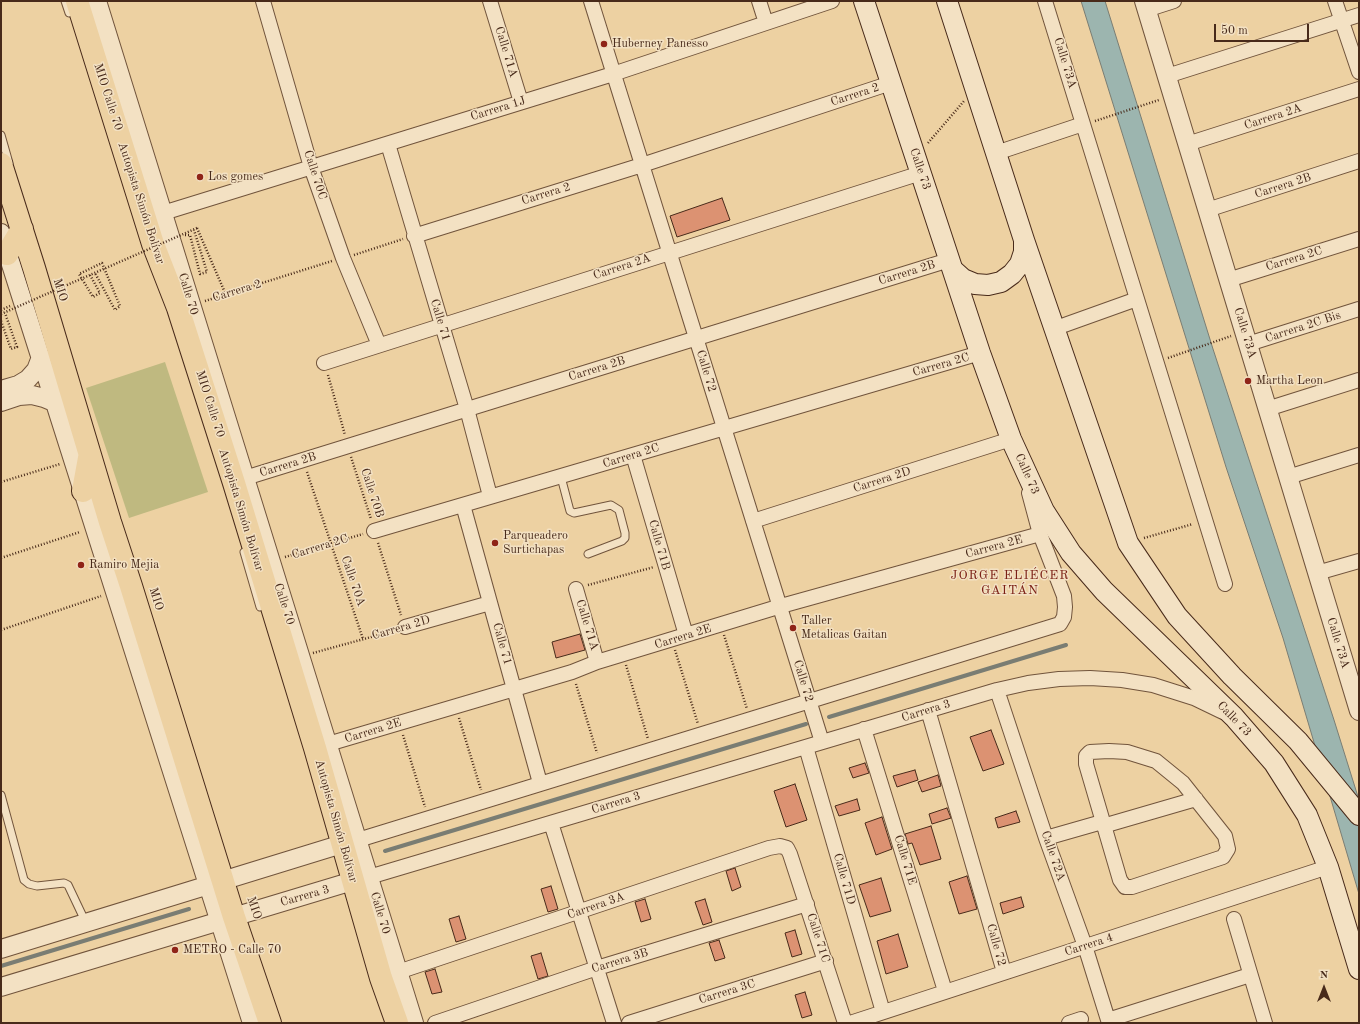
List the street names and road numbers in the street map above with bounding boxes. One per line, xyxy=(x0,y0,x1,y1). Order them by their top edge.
street label: Calle 71A xyxy=(491,25,521,79)
street label: Calle 73A xyxy=(1050,36,1080,90)
street label: MIO Calle 70 xyxy=(90,62,126,132)
street label: Carrera 2 xyxy=(829,80,881,110)
street label: Carrera 1J xyxy=(469,94,527,124)
street label: Carrera 2A xyxy=(1242,101,1304,133)
street label: Autopista Simón Bolívar xyxy=(114,140,168,266)
street label: Calle 73 xyxy=(906,146,934,192)
street label: Calle 70C xyxy=(300,148,330,202)
street label: Carrera 2B xyxy=(1253,170,1313,202)
street label: Carrera 2 xyxy=(520,180,572,208)
street label: Carrera 2C xyxy=(1264,244,1324,274)
street label: Carrera 2A xyxy=(591,251,653,283)
street label: Carrera 2B xyxy=(877,258,937,288)
street label: Calle 70 xyxy=(175,271,201,317)
street label: MIO xyxy=(50,277,70,303)
street label: Carrera 2 xyxy=(211,277,263,305)
street label: Calle 71 xyxy=(427,297,453,343)
street label: Calle 73A xyxy=(1230,306,1260,360)
street label: Carrera 2C Bis xyxy=(1263,308,1343,346)
street label: Calle 72 xyxy=(693,348,719,394)
street label: Carrera 2C xyxy=(911,350,971,380)
street label: Carrera 2B xyxy=(567,354,627,384)
street label: MIO Calle 70 xyxy=(192,369,228,439)
street label: Carrera 2C xyxy=(601,441,661,471)
street label: Autopista Simón Bolívar xyxy=(215,447,267,573)
street label: Carrera 2B xyxy=(258,450,318,480)
street label: Calle 73 xyxy=(1012,451,1042,497)
street label: Carrera 2D xyxy=(851,464,913,496)
street label: Calle 70B xyxy=(357,466,387,520)
street label: Calle 71B xyxy=(645,518,673,572)
street label: Carrera 2C xyxy=(290,532,350,562)
street label: Carrera 2E xyxy=(964,532,1024,562)
street label: Calle 70A xyxy=(338,554,368,608)
street label: Calle 70 xyxy=(270,581,298,627)
street label: MIO xyxy=(146,586,166,612)
street label: Calle 71A xyxy=(572,598,602,652)
street label: Carrera 2D xyxy=(370,613,432,643)
street label: Calle 73A xyxy=(1323,616,1353,670)
street label: Calle 71 xyxy=(489,621,515,667)
street label: Carrera 2E xyxy=(653,622,713,652)
street label: Calle 72 xyxy=(790,658,816,704)
street label: Carrera 3 xyxy=(900,697,952,725)
street label: Calle 73 xyxy=(1214,698,1254,740)
street label: Carrera 2E xyxy=(343,716,403,746)
street label: Autopista Simón Bolívar xyxy=(312,758,360,884)
street label: Carrera 3 xyxy=(590,789,642,817)
street label: Calle 72A xyxy=(1038,829,1068,883)
street label: Calle 71E xyxy=(891,833,919,887)
street label: Calle 71D xyxy=(830,852,858,906)
street label: Carrera 3 xyxy=(279,882,331,910)
street label: Carrera 3A xyxy=(565,889,627,923)
street label: Calle 70 xyxy=(367,890,393,936)
street label: MIO xyxy=(243,895,265,921)
street label: Calle 71C xyxy=(803,911,833,965)
street label: Calle 72 xyxy=(983,922,1009,968)
street label: Carrera 4 xyxy=(1063,930,1115,960)
street label: Carrera 3B xyxy=(590,946,650,976)
street label: Carrera 3C xyxy=(697,977,757,1007)

